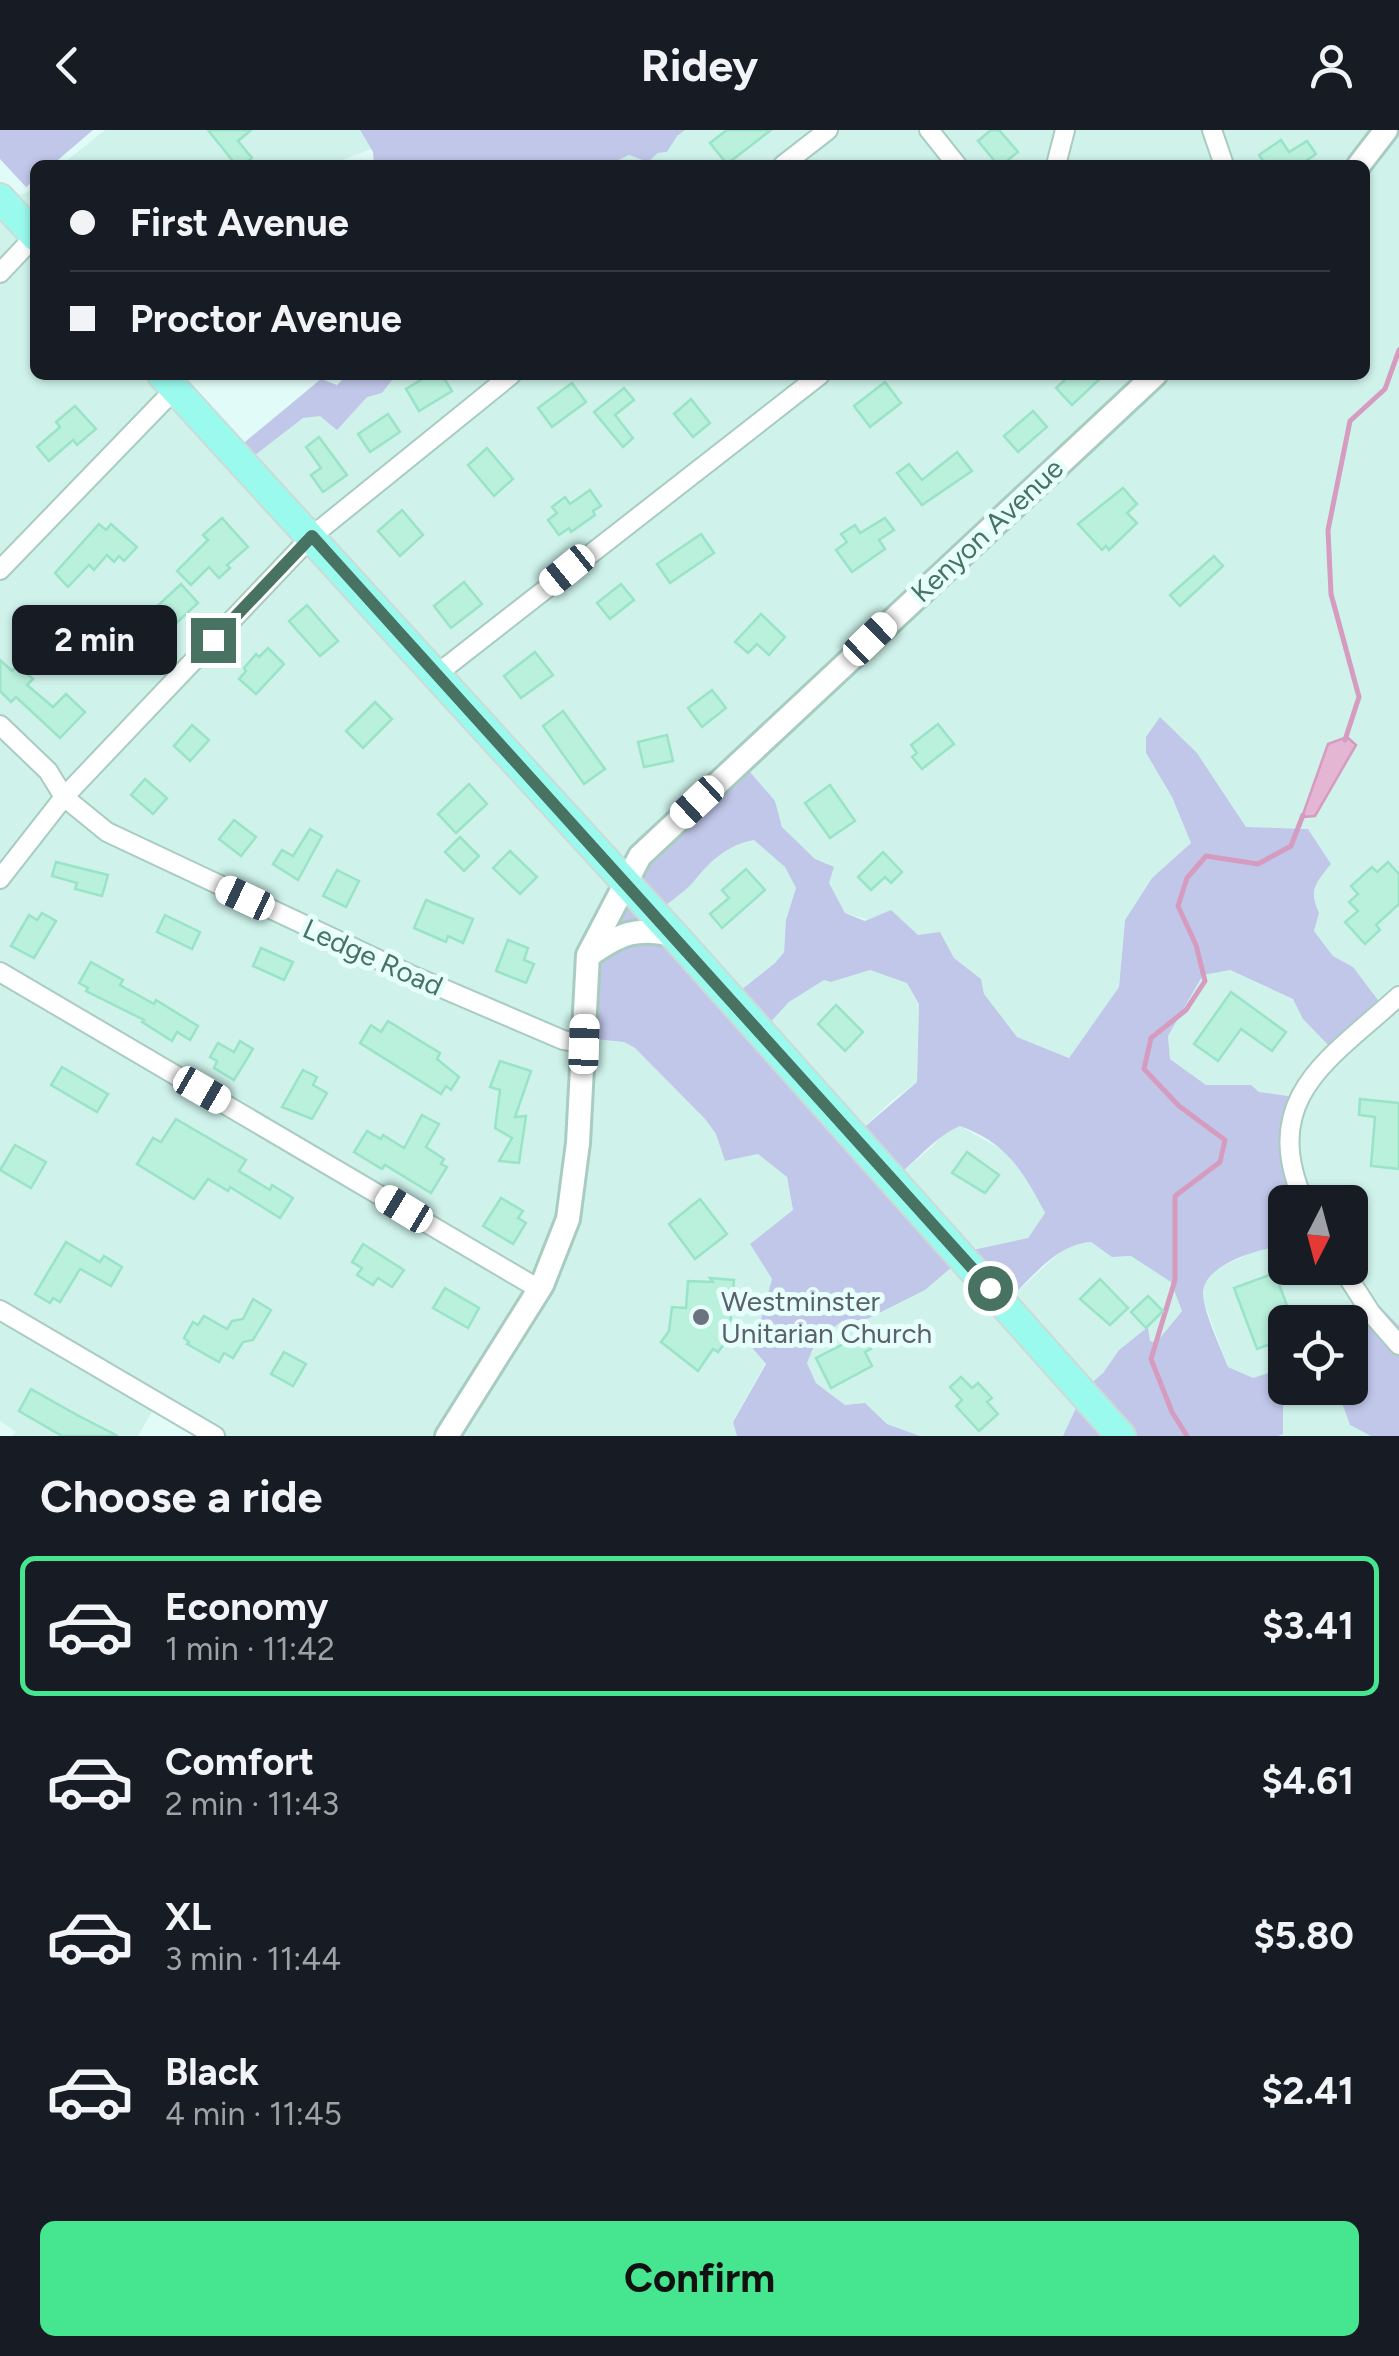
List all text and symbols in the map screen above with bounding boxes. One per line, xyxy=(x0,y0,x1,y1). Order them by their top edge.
icon: back xyxy=(40,38,95,93)
text: Ridey xyxy=(641,38,758,92)
icon: person xyxy=(1304,38,1359,93)
text: First Avenue xyxy=(130,200,349,246)
text: Proctor Avenue xyxy=(130,296,402,342)
street label: Kenyon Avenue xyxy=(904,451,1070,609)
car xyxy=(534,539,600,601)
callout: 2 min xyxy=(13,605,178,675)
car xyxy=(838,607,902,671)
route end xyxy=(191,618,236,663)
text: 2 min xyxy=(54,621,135,659)
car xyxy=(665,771,729,833)
car xyxy=(211,872,279,924)
street label: Ledge Road xyxy=(298,911,448,1003)
car xyxy=(568,1013,600,1075)
car xyxy=(169,1062,235,1118)
car xyxy=(371,1181,437,1237)
north arrow xyxy=(1268,1185,1368,1285)
map controls xyxy=(1268,1185,1368,1405)
route start xyxy=(968,1266,1013,1311)
place label: Westminster Unitarian Church xyxy=(721,1284,932,1350)
button: locate xyxy=(1268,1305,1368,1405)
marker: Westminster Unitarian Church xyxy=(690,1306,712,1328)
text: Choose a ride xyxy=(40,1469,322,1523)
icon: car xyxy=(45,1581,135,1671)
text: Economy xyxy=(165,1584,328,1630)
text: $3.41 xyxy=(1262,1603,1354,1649)
text: 1 min · 11:42 xyxy=(165,1630,335,1668)
icon: car xyxy=(45,1736,135,1826)
text: Comfort xyxy=(165,1739,314,1785)
text: $4.61 xyxy=(1261,1758,1354,1804)
text: 2 min · 11:43 xyxy=(165,1785,339,1823)
icon: car xyxy=(45,1891,135,1981)
text: XL xyxy=(165,1894,211,1940)
text: $5.80 xyxy=(1254,1913,1354,1959)
text: 3 min · 11:44 xyxy=(165,1940,341,1978)
icon: car xyxy=(45,2046,135,2136)
text: Black xyxy=(165,2049,259,2095)
text: $2.41 xyxy=(1261,2068,1354,2114)
text: 4 min · 11:45 xyxy=(165,2095,342,2133)
button: Confirm xyxy=(40,2221,1359,2336)

